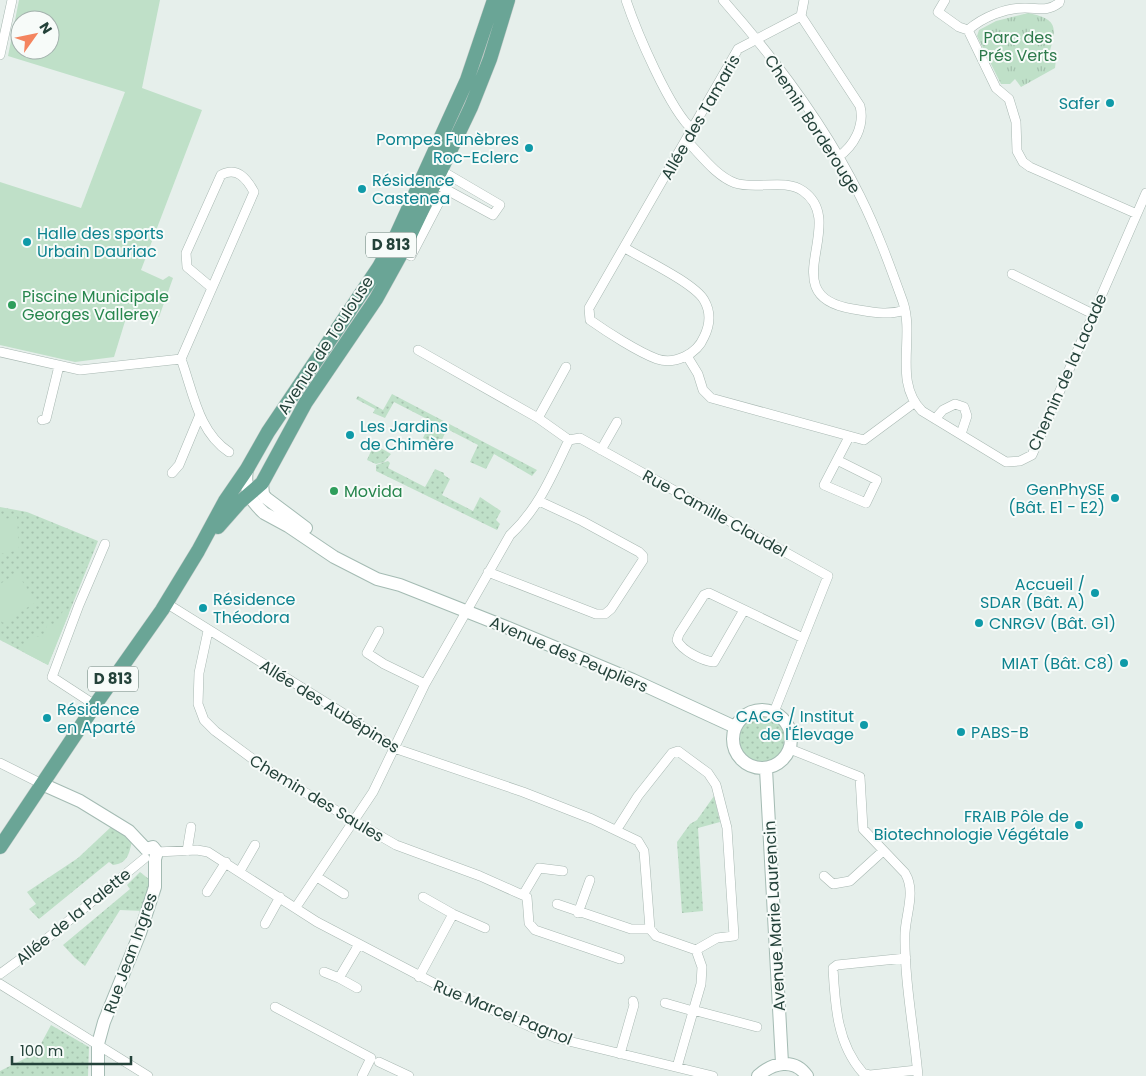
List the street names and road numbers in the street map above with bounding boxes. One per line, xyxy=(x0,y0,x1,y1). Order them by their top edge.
street label: Allée des Tamaris xyxy=(655,50,746,184)
street label: Chemin Borderouge xyxy=(759,50,866,198)
road number: D 813 xyxy=(366,232,416,258)
street label: Avenue de Toulouse xyxy=(272,271,379,419)
street label: Chemin de la Lacade xyxy=(1022,290,1113,455)
street label: Rue Camille Claudel xyxy=(638,464,791,563)
street label: Avenue des Peupliers xyxy=(486,611,652,698)
street label: Allée des Aubépines xyxy=(255,654,404,759)
road number: D 813 xyxy=(88,666,138,692)
street label: Chemin des Saules xyxy=(245,749,388,848)
street label: Avenue Marie Laurencin xyxy=(758,820,791,1012)
street label: Allée de la Palette xyxy=(11,863,136,970)
street label: Rue Jean Ingres xyxy=(98,890,163,1017)
street label: Rue Marcel Pagnol xyxy=(430,974,576,1051)

